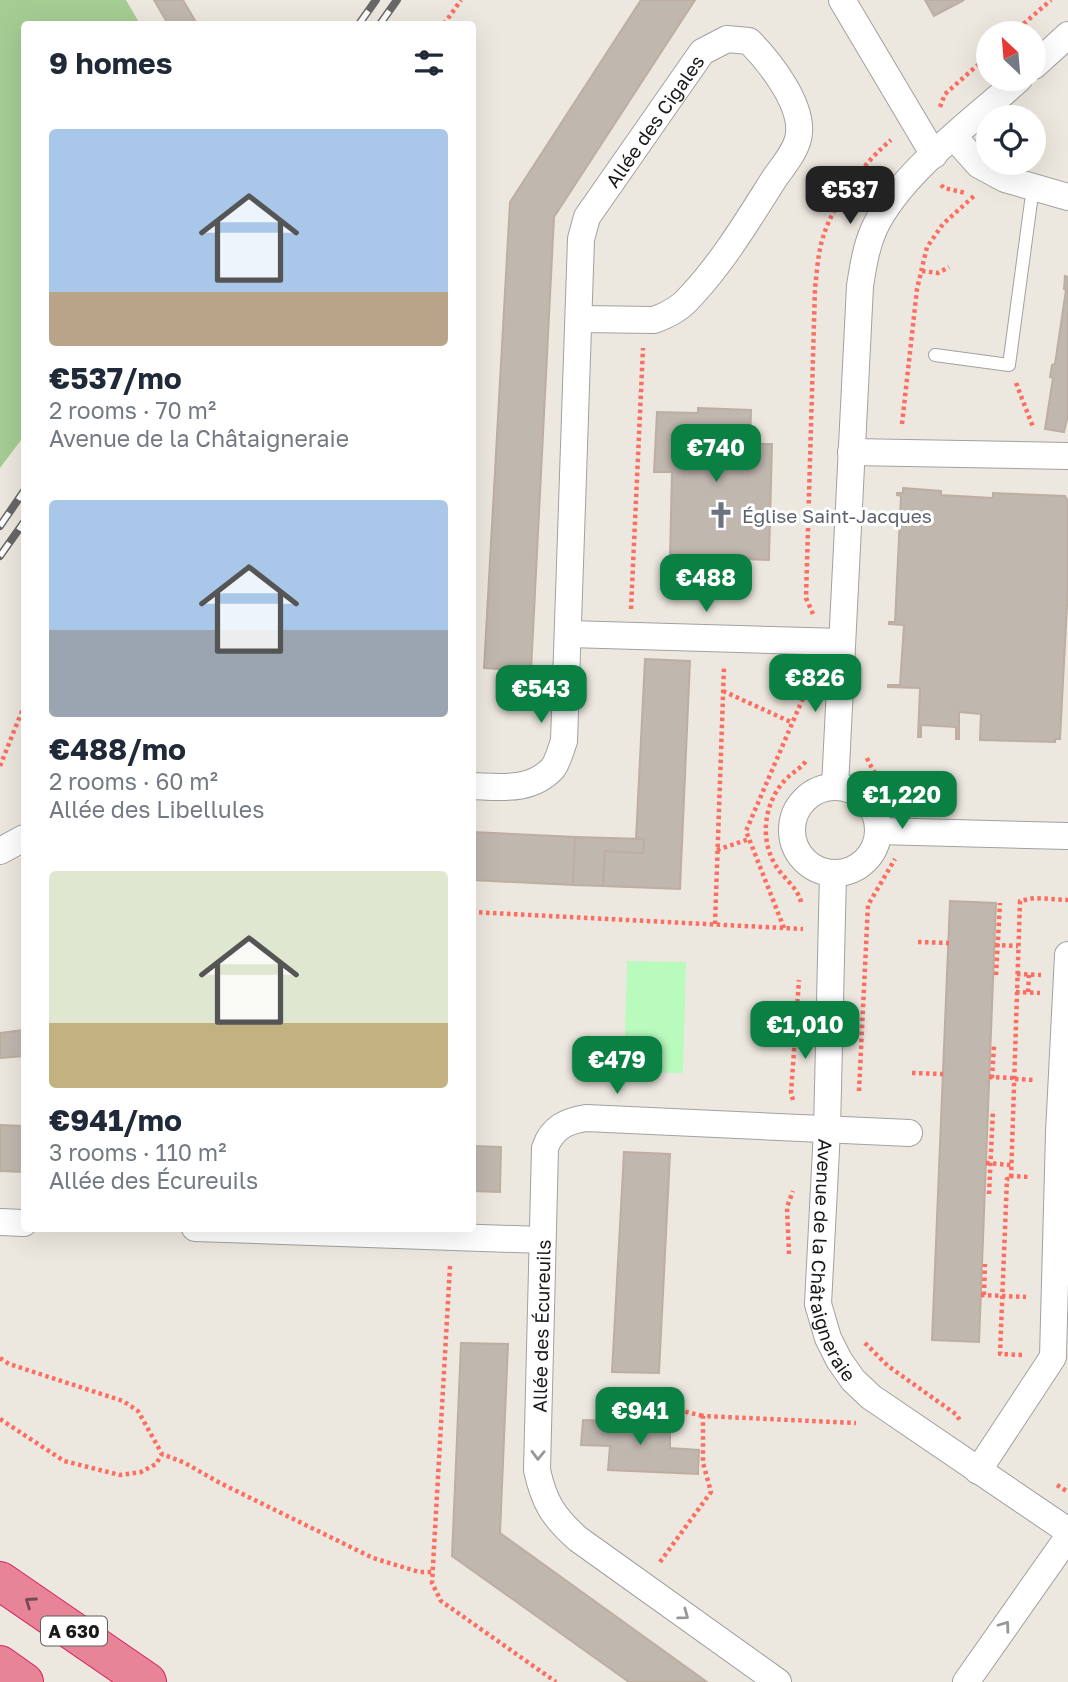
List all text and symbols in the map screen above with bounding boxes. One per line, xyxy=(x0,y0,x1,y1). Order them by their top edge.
north arrow xyxy=(976,21,1046,91)
map controls xyxy=(976,21,1046,175)
icon: filters xyxy=(410,44,448,82)
text: 9 homes xyxy=(49,45,172,81)
street label: Allée des Cigales xyxy=(600,50,708,191)
button: locate xyxy=(976,105,1046,175)
pin: €537 xyxy=(809,166,891,226)
icon: home xyxy=(186,175,312,301)
text: €537 xyxy=(822,175,878,203)
text: €537/mo xyxy=(49,360,182,396)
text: 2 rooms · 70 m² xyxy=(49,396,216,424)
text: Avenue de la Châtaigneraie xyxy=(49,424,349,452)
pin: €740 xyxy=(675,424,757,484)
text: €740 xyxy=(687,433,745,461)
church icon: Église Saint-Jacques xyxy=(706,500,736,530)
place label: Église Saint-Jacques xyxy=(742,504,932,527)
icon: home xyxy=(186,546,312,672)
pin: €488 xyxy=(665,554,747,614)
text: €488 xyxy=(676,563,736,591)
pin: €826 xyxy=(774,654,856,714)
text: €826 xyxy=(785,663,845,691)
pin: €543 xyxy=(500,666,582,725)
text: €543 xyxy=(512,674,570,702)
text: €488/mo xyxy=(49,731,186,767)
text: 2 rooms · 60 m² xyxy=(49,767,218,795)
pin: €1,220 xyxy=(845,772,959,831)
text: €1,220 xyxy=(863,780,941,808)
text: Allée des Libellules xyxy=(49,795,264,823)
icon: home xyxy=(186,917,312,1043)
pin: €1,010 xyxy=(748,1002,862,1061)
text: €1,010 xyxy=(766,1010,844,1038)
pin: €479 xyxy=(576,1036,658,1096)
text: €479 xyxy=(588,1045,646,1073)
text: €941/mo xyxy=(49,1102,182,1138)
text: 3 rooms · 110 m² xyxy=(49,1138,226,1166)
street label: Avenue de la Châtaigneraie xyxy=(807,1138,861,1385)
text: Allée des Écureuils xyxy=(49,1166,258,1194)
street label: Allée des Écureuils xyxy=(527,1239,554,1413)
pin: €941 xyxy=(599,1388,681,1447)
text: €941 xyxy=(611,1396,669,1424)
one-way arrow xyxy=(530,1450,545,1461)
one-way arrow xyxy=(25,1597,38,1610)
one-way arrow xyxy=(676,1606,689,1619)
road number: A 630 xyxy=(41,1616,107,1646)
one-way arrow xyxy=(997,1622,1009,1634)

